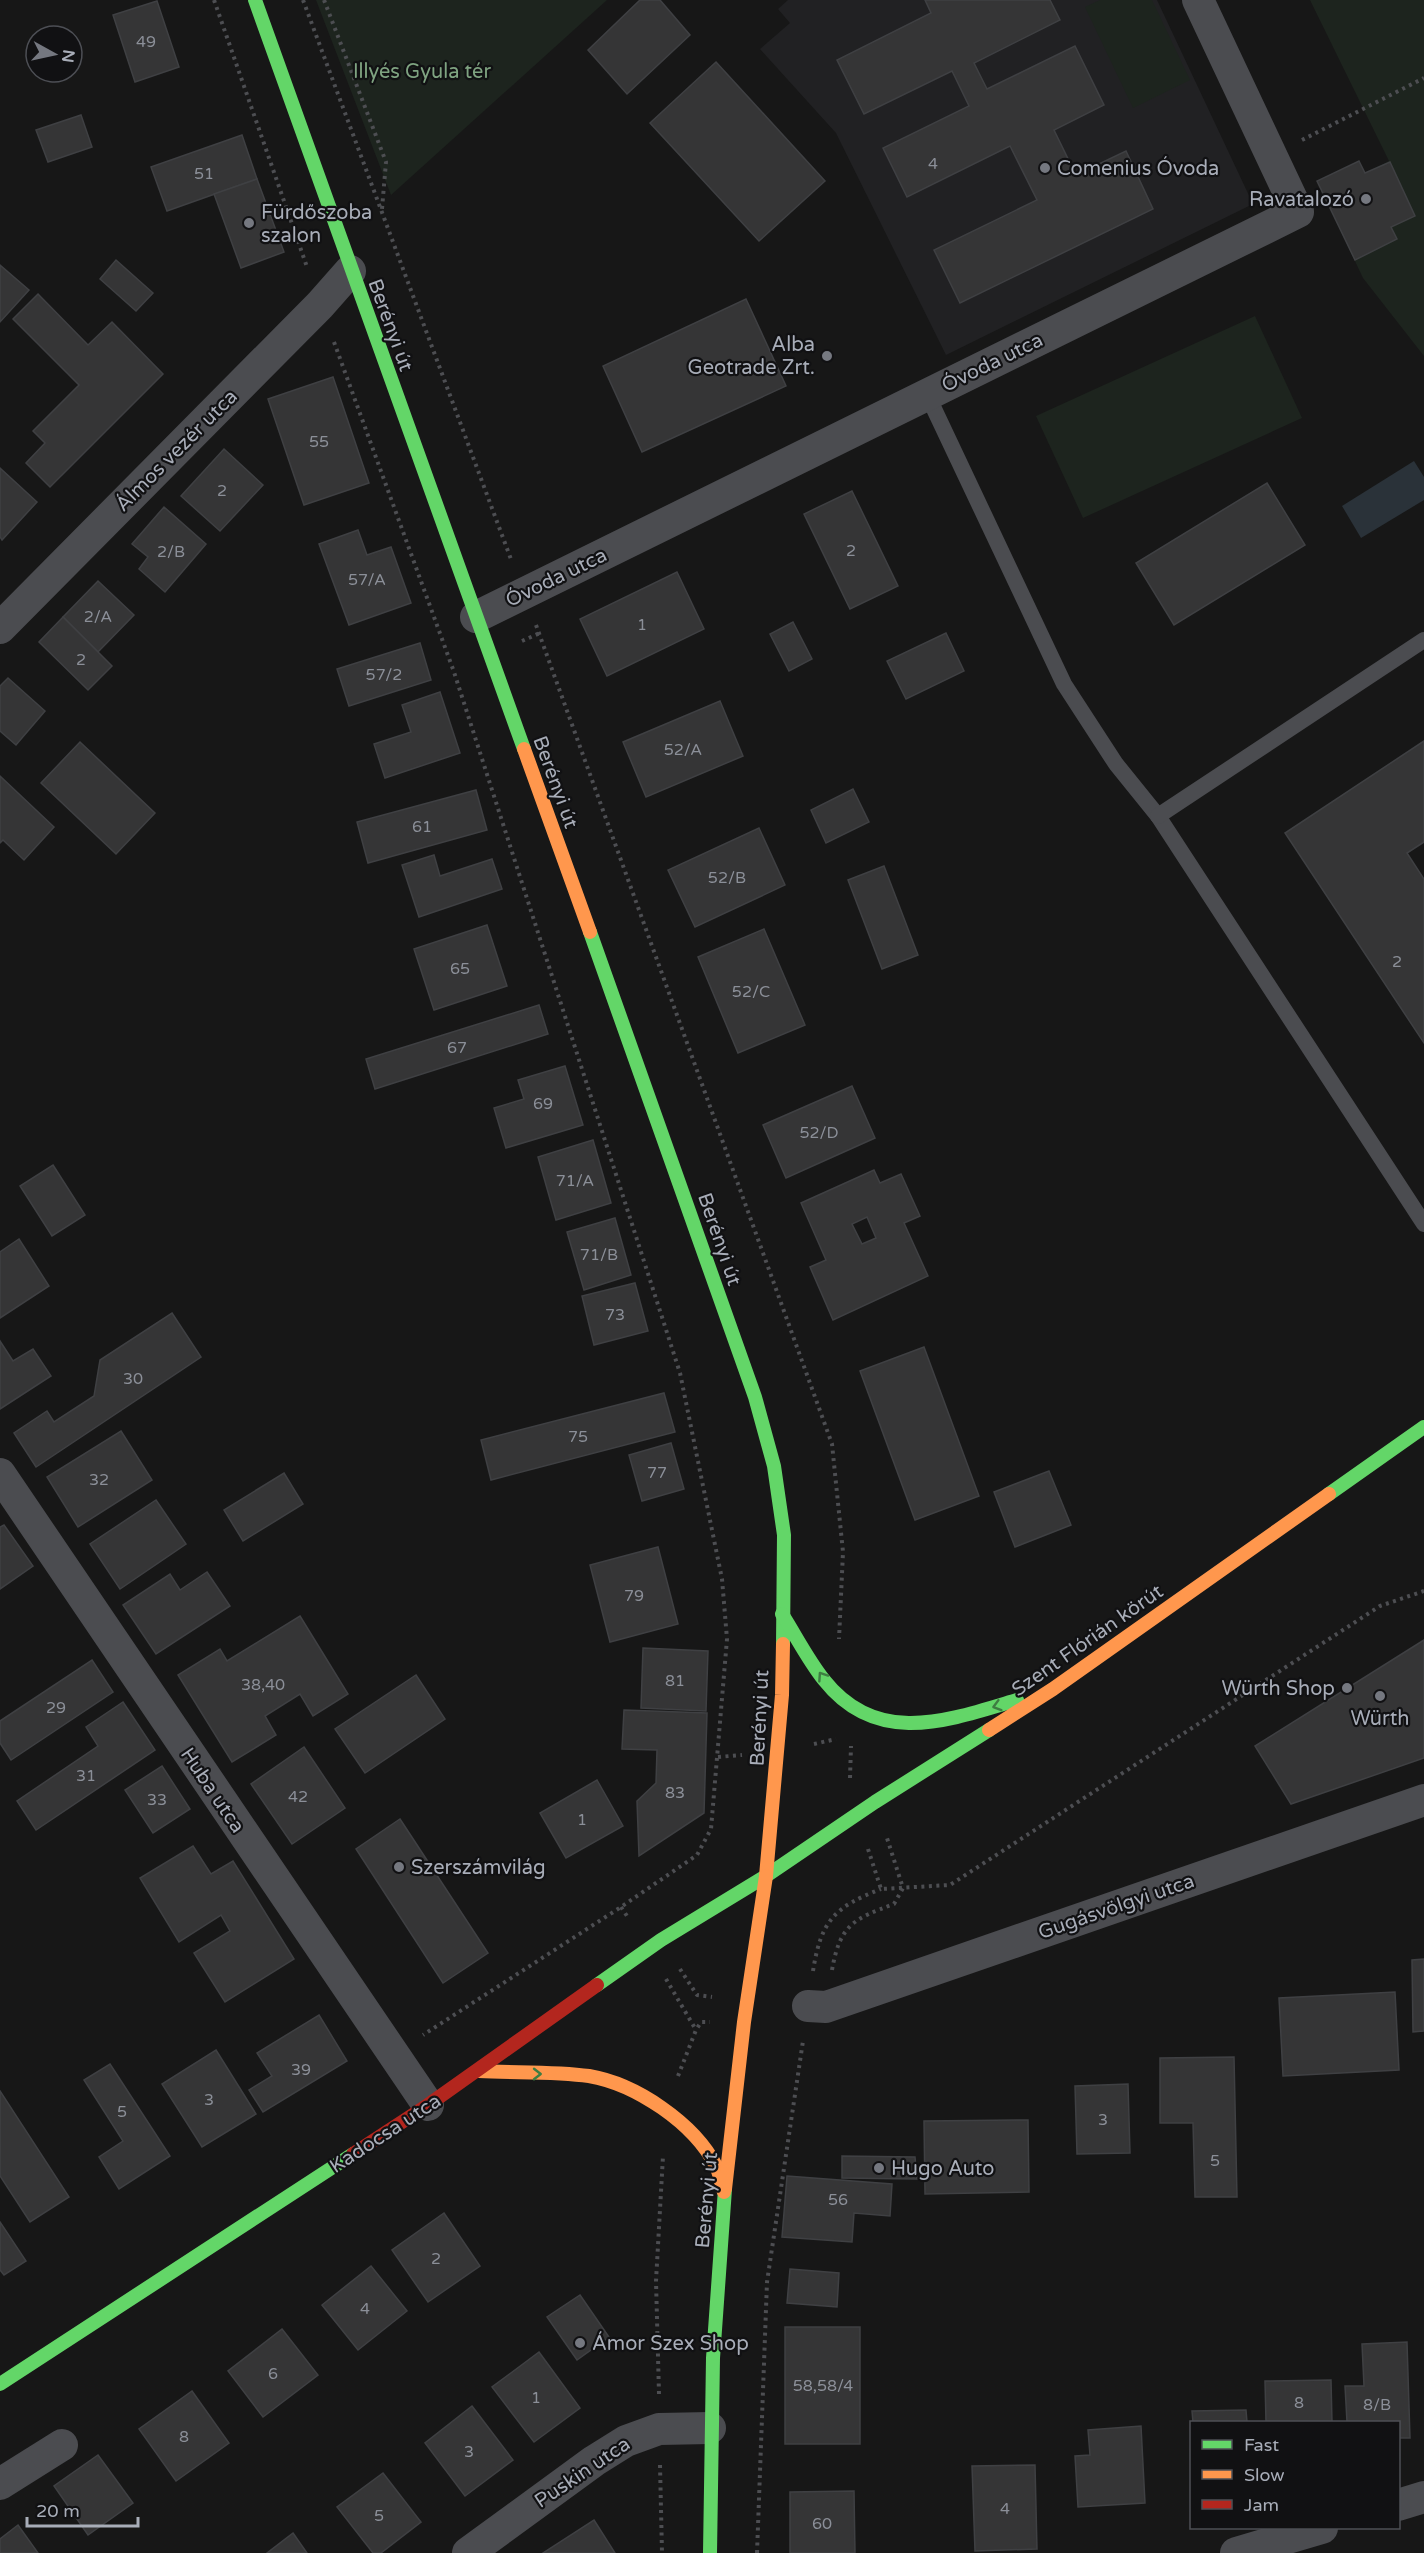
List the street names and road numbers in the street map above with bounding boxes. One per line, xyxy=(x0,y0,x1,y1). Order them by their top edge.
street label: Berényi út xyxy=(362,276,418,375)
street label: Óvoda utca xyxy=(938,327,1047,398)
street label: Álmos vezér utca xyxy=(110,384,243,517)
street label: Óvoda utca xyxy=(502,542,611,613)
street label: Berényi út xyxy=(527,733,583,832)
street label: Berényi út xyxy=(692,1190,746,1289)
street label: Szent Flórián körút xyxy=(1007,1579,1168,1702)
street label: Berényi út xyxy=(745,1669,775,1767)
street label: Huba utca xyxy=(175,1743,249,1838)
street label: Gugásvölgyi utca xyxy=(1035,1869,1197,1945)
street label: Kadocsa utca xyxy=(325,2089,446,2179)
street label: Berényi út xyxy=(691,2151,723,2249)
street label: Puskin utca xyxy=(530,2432,635,2514)

